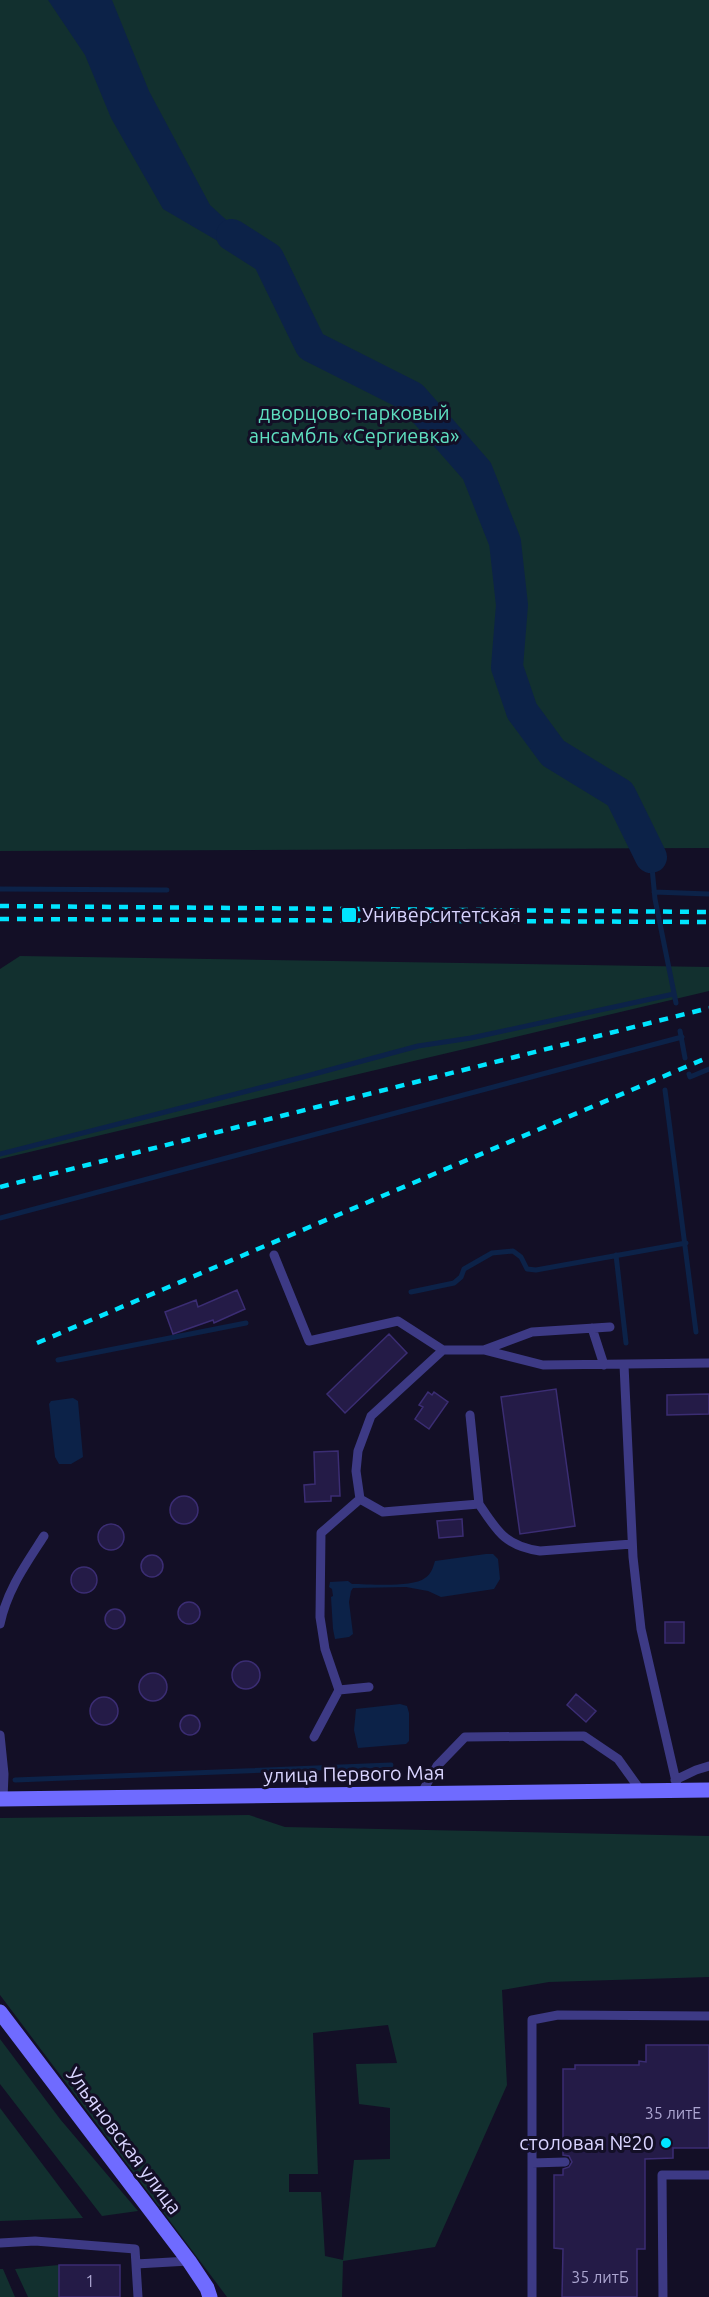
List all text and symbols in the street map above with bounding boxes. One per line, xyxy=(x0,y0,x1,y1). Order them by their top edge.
park label: дворцово-парковый ансамбль «Сергиевка» xyxy=(249,401,459,447)
place label: Университетская xyxy=(362,903,521,926)
marker: Университетская xyxy=(340,906,358,924)
street label: улица Первого Мая xyxy=(263,1760,445,1787)
street label: Ульяновская улица xyxy=(62,2063,187,2218)
house number: 35 литЕ xyxy=(645,2104,701,2122)
place label: столовая №20 xyxy=(519,2131,654,2154)
marker: столовая №20 xyxy=(659,2136,673,2150)
house number: 35 литБ xyxy=(571,2268,629,2286)
house number: 1 xyxy=(85,2272,95,2290)

